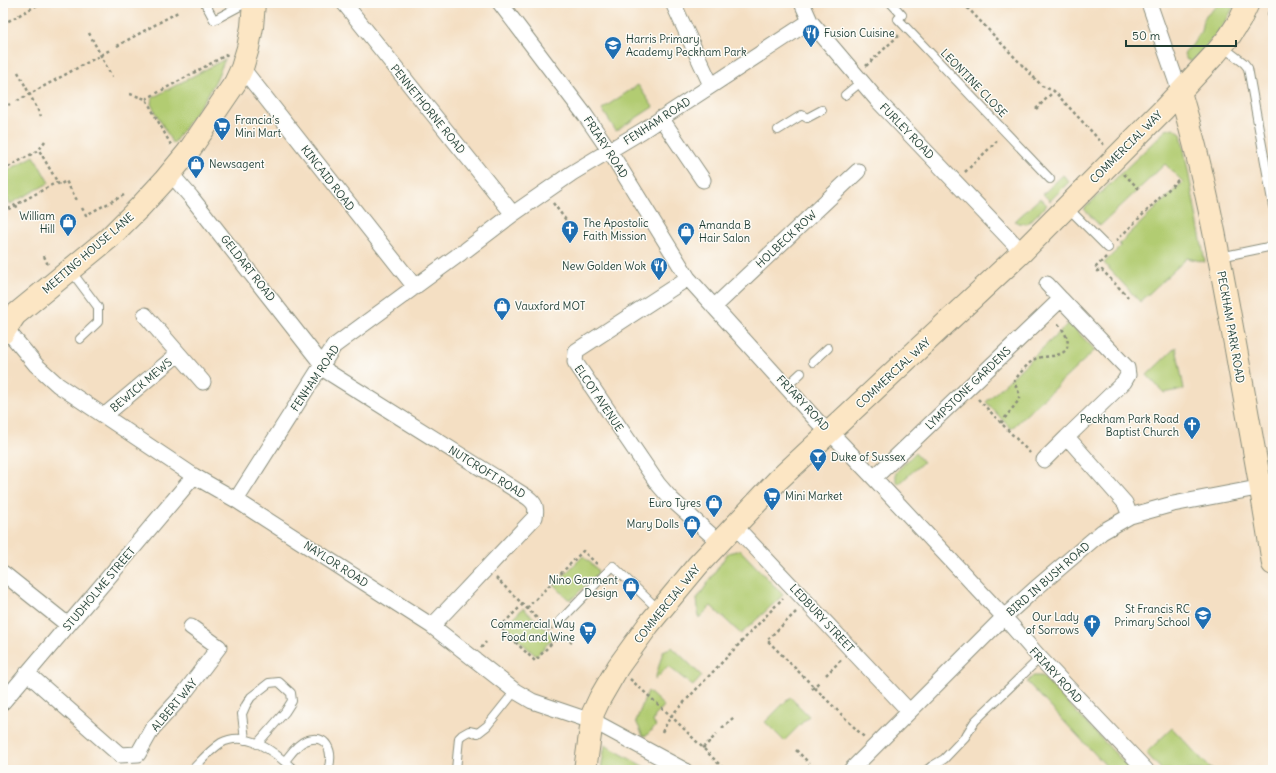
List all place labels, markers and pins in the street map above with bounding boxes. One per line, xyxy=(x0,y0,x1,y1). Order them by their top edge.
restaurant icon: Fusion Cuisine xyxy=(801,23,821,48)
place label: Fusion Cuisine xyxy=(824,26,895,40)
place label: Harris Primary Academy Peckham Park xyxy=(626,32,747,59)
school or university icon: Harris Primary Academy Peckham Park xyxy=(603,35,623,60)
place label: Francia’s Mini Mart xyxy=(235,113,281,140)
supermarket icon: Francia’s Mini Mart xyxy=(212,116,232,141)
shop icon: Newsagent xyxy=(186,154,206,179)
place label: Newsagent xyxy=(209,157,265,171)
place label: William Hill xyxy=(19,209,55,236)
shop icon: William Hill xyxy=(58,212,78,237)
place label: The Apostolic Faith Mission xyxy=(583,216,649,243)
place label: Amanda B Hair Salon xyxy=(699,218,751,245)
church icon: The Apostolic Faith Mission xyxy=(560,219,580,244)
shop icon: Amanda B Hair Salon xyxy=(676,221,696,246)
restaurant icon: New Golden Wok xyxy=(649,256,669,281)
place label: New Golden Wok xyxy=(562,259,646,273)
shop icon: Vauxford MOT xyxy=(492,296,512,321)
place label: Vauxford MOT xyxy=(515,299,586,313)
place label: Peckham Park Road Baptist Church xyxy=(1080,412,1180,439)
church icon: Peckham Park Road Baptist Church xyxy=(1182,415,1202,440)
bar icon: Duke of Sussex xyxy=(808,447,828,472)
place label: Duke of Sussex xyxy=(831,450,906,464)
supermarket icon: Mini Market xyxy=(762,486,782,511)
place label: Mini Market xyxy=(785,489,843,503)
shop icon: Euro Tyres xyxy=(704,493,724,518)
place label: Euro Tyres xyxy=(649,496,701,510)
shop icon: Mary Dolls xyxy=(682,514,702,539)
place label: Mary Dolls xyxy=(627,517,679,531)
place label: Nino Garment Design xyxy=(549,573,618,600)
shop icon: Nino Garment Design xyxy=(621,576,641,601)
place label: St Francis RC Primary School xyxy=(1114,602,1190,629)
school or university icon: St Francis RC Primary School xyxy=(1193,605,1213,630)
place label: Our Lady of Sorrows xyxy=(1026,610,1079,637)
church icon: Our Lady of Sorrows xyxy=(1082,613,1102,638)
place label: Commercial Way Food and Wine xyxy=(491,617,575,644)
supermarket icon: Commercial Way Food and Wine xyxy=(578,620,598,645)

